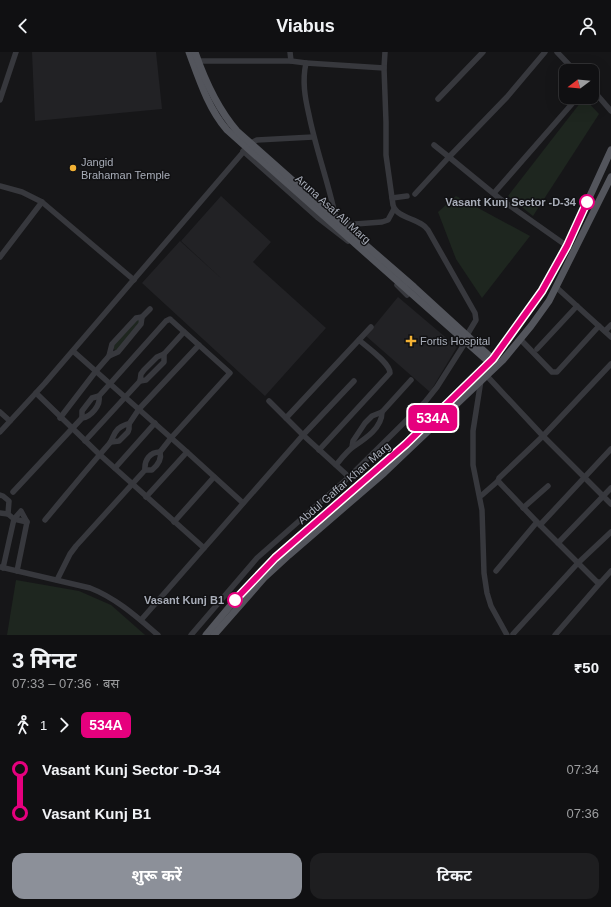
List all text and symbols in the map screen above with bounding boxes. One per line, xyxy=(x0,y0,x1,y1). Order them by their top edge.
icon: back xyxy=(12,15,34,37)
icon: person xyxy=(577,15,599,37)
text: Viabus xyxy=(276,16,335,36)
north arrow xyxy=(559,64,599,104)
map controls xyxy=(559,64,599,104)
place label: Jangid Brahaman Temple xyxy=(81,156,170,181)
marker: Jangid Brahaman Temple xyxy=(68,163,78,173)
street label: Aruna Asaf Ali Marg xyxy=(293,172,373,246)
marker: Vasant Kunj Sector -D-34 xyxy=(579,194,595,210)
place label: Vasant Kunj Sector -D-34 xyxy=(445,196,577,208)
marker: Fortis Hospital xyxy=(405,335,417,347)
place label: Fortis Hospital xyxy=(420,335,490,347)
line badge: 534A xyxy=(405,405,461,431)
text: 534A xyxy=(416,410,450,426)
street label: Abdul Gaffar Khan Marg xyxy=(295,440,393,526)
marker: Vasant Kunj B1 xyxy=(227,592,243,608)
place label: Vasant Kunj B1 xyxy=(144,594,224,606)
text: 3 मिनट xyxy=(12,648,77,673)
text: ₹50 xyxy=(574,659,599,676)
text: 07:33 – 07:36 · बस xyxy=(12,676,119,691)
icon: walk xyxy=(12,714,34,736)
icon: forward xyxy=(53,714,75,736)
text: 534A xyxy=(89,717,123,733)
text: 1 xyxy=(40,718,47,733)
text: Vasant Kunj Sector -D-34 xyxy=(42,761,220,778)
text: 07:34 xyxy=(566,762,599,777)
text: Vasant Kunj B1 xyxy=(42,805,151,822)
text: 07:36 xyxy=(566,806,599,821)
button: शुरू करें xyxy=(12,853,302,899)
button: टिकट xyxy=(310,853,599,899)

